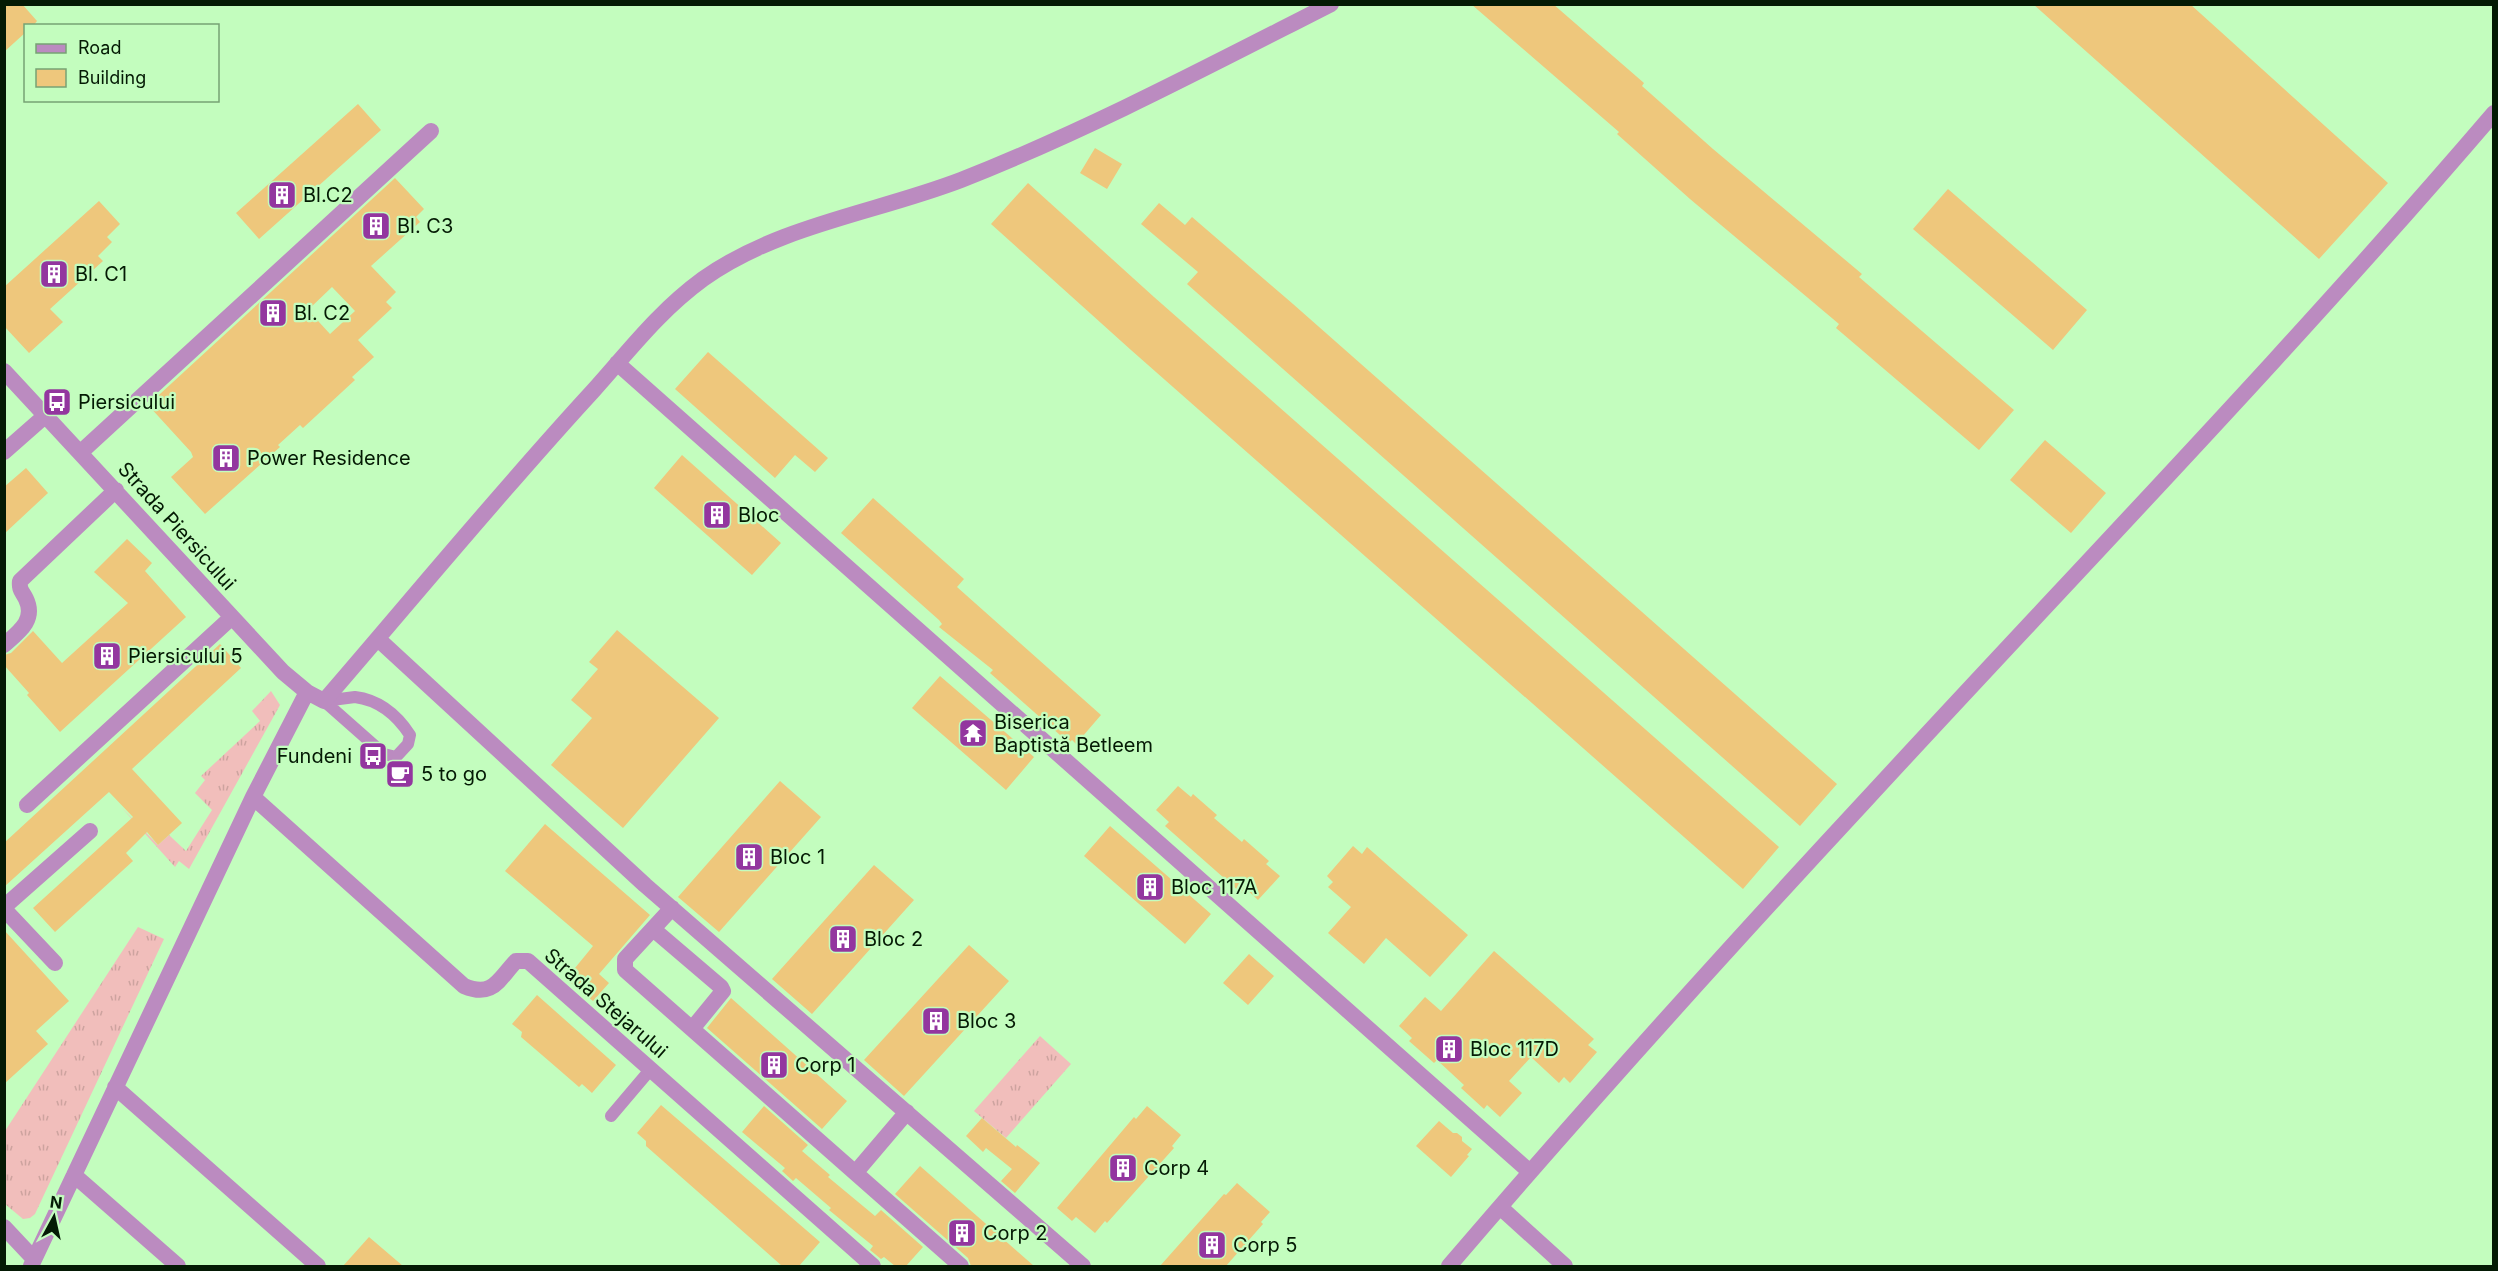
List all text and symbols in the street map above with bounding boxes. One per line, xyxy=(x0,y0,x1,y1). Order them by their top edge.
legend xyxy=(24,24,219,102)
text: Road xyxy=(78,37,121,58)
text: Building xyxy=(78,67,146,88)
building icon: Bl.C2 xyxy=(266,179,298,211)
place label: Bl.C2 xyxy=(303,183,353,207)
building icon: Bl. C3 xyxy=(360,210,392,242)
place label: Bl. C3 xyxy=(397,214,453,238)
building icon: Bl. C1 xyxy=(38,258,70,290)
place label: Bl. C1 xyxy=(75,262,127,286)
building icon: Bl. C2 xyxy=(257,297,289,329)
place label: Bl. C2 xyxy=(294,301,350,325)
bus stop icon: Piersicului xyxy=(41,386,73,418)
place label: Piersicului xyxy=(78,390,175,414)
building icon: Power Residence xyxy=(210,442,242,474)
place label: Power Residence xyxy=(247,446,411,470)
street label: Strada Piersicului xyxy=(113,457,241,595)
building icon: Bloc xyxy=(701,499,733,531)
place label: Bloc xyxy=(738,503,779,527)
building icon: Piersicului 5 xyxy=(91,640,123,672)
place label: Piersicului 5 xyxy=(128,644,243,668)
place label: Biserica Baptistă Betleem xyxy=(994,710,1153,757)
temple icon: Biserica Baptistă Betleem xyxy=(957,717,989,749)
bus stop icon: Fundeni xyxy=(357,740,389,772)
place label: Fundeni xyxy=(277,744,352,768)
cafe icon: 5 to go xyxy=(384,758,416,790)
place label: 5 to go xyxy=(421,762,487,786)
building icon: Bloc 1 xyxy=(733,841,765,873)
place label: Bloc 1 xyxy=(770,845,825,869)
building icon: Bloc 117A xyxy=(1134,871,1166,903)
place label: Bloc 117A xyxy=(1171,875,1257,899)
building icon: Bloc 2 xyxy=(827,923,859,955)
place label: Bloc 2 xyxy=(864,927,923,951)
street label: Strada Stejarului xyxy=(540,943,672,1063)
building icon: Bloc 3 xyxy=(920,1005,952,1037)
place label: Bloc 3 xyxy=(957,1009,1016,1033)
building icon: Bloc 117D xyxy=(1433,1033,1465,1065)
place label: Bloc 117D xyxy=(1470,1037,1559,1061)
building icon: Corp 1 xyxy=(758,1049,790,1081)
place label: Corp 1 xyxy=(795,1053,855,1077)
building icon: Corp 4 xyxy=(1107,1152,1139,1184)
place label: Corp 4 xyxy=(1144,1156,1209,1180)
north arrow xyxy=(24,1187,84,1247)
text: N xyxy=(49,1191,64,1213)
building icon: Corp 2 xyxy=(946,1217,978,1249)
place label: Corp 2 xyxy=(983,1221,1048,1245)
building icon: Corp 5 xyxy=(1196,1229,1228,1261)
place label: Corp 5 xyxy=(1233,1233,1297,1257)

